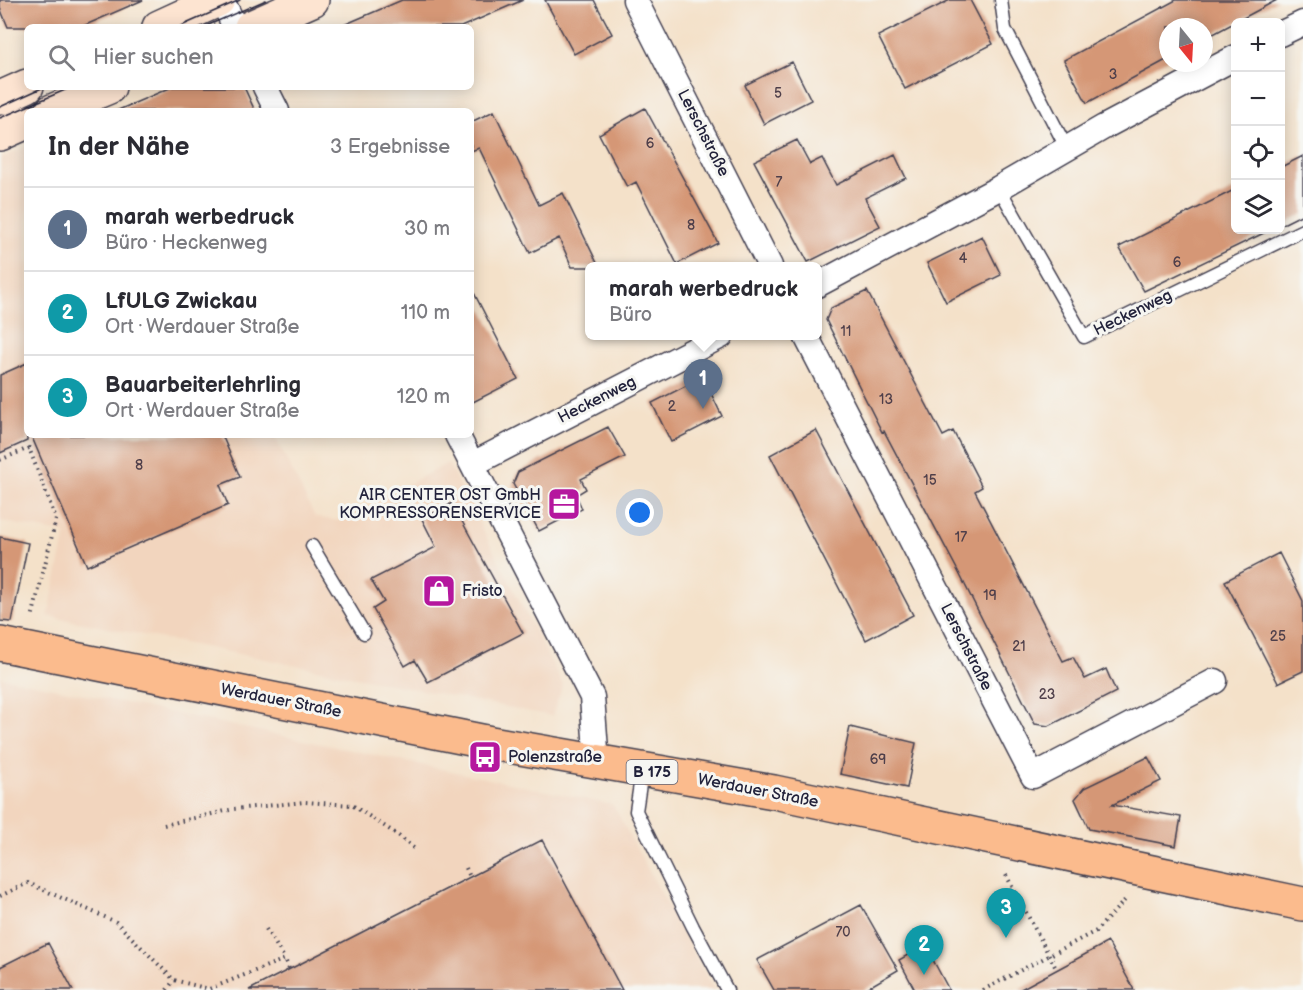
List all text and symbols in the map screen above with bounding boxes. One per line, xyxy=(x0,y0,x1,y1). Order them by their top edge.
north arrow xyxy=(1159,18,1213,72)
map controls xyxy=(1231,18,1285,234)
button: + xyxy=(1231,18,1285,72)
search box xyxy=(24,24,474,90)
icon: search xyxy=(45,41,78,74)
text: Hier suchen xyxy=(93,44,214,71)
house number: 3 xyxy=(1109,66,1117,83)
button: − xyxy=(1231,72,1285,126)
house number: 5 xyxy=(774,85,782,102)
street label: Lerschstraße xyxy=(673,86,733,180)
button: locate xyxy=(1231,126,1285,180)
text: In der Nähe xyxy=(48,132,190,163)
text: 3 Ergebnisse xyxy=(330,135,450,159)
house number: 6 xyxy=(646,135,655,152)
house number: 7 xyxy=(776,174,783,191)
button: layers xyxy=(1231,180,1285,234)
text: marah werbedruck xyxy=(105,204,294,231)
text: 1 xyxy=(63,217,72,241)
text: 30 m xyxy=(404,217,450,241)
house number: 8 xyxy=(687,217,695,234)
text: Büro · Heckenweg xyxy=(105,231,267,255)
house number: 4 xyxy=(959,250,968,267)
house number: 6 xyxy=(1173,254,1182,271)
popup xyxy=(585,262,822,340)
text: marah werbedruck xyxy=(609,276,798,303)
street label: Heckenweg xyxy=(1091,286,1175,340)
text: LfULG Zwickau xyxy=(105,288,257,315)
text: 2 xyxy=(62,301,73,325)
text: 110 m xyxy=(401,301,450,325)
text: Büro xyxy=(609,303,652,327)
text: Ort · Werdauer Straße xyxy=(105,315,299,339)
house number: 11 xyxy=(841,323,851,340)
pin: 1 xyxy=(684,360,722,409)
text: Bauarbeiterlehrling xyxy=(105,372,301,399)
street label: Heckenweg xyxy=(555,372,639,428)
text: 3 xyxy=(62,385,73,409)
text: 120 m xyxy=(397,385,450,409)
house number: 13 xyxy=(879,391,893,408)
house number: 2 xyxy=(668,398,677,415)
text: Ort · Werdauer Straße xyxy=(105,399,299,423)
house number: 8 xyxy=(135,457,143,474)
house number: 15 xyxy=(923,472,937,489)
place label: AIR CENTER OST GmbH KOMPRESSORENSERVICE xyxy=(339,486,541,523)
office icon: AIR CENTER OST GmbH KOMPRESSORENSERVICE xyxy=(546,486,582,522)
your location xyxy=(625,498,654,527)
house number: 17 xyxy=(955,529,967,546)
shop icon: Fristo xyxy=(421,573,457,609)
place label: Fristo xyxy=(462,582,503,601)
house number: 19 xyxy=(983,587,997,604)
street label: Lerschstraße xyxy=(936,600,996,694)
house number: 25 xyxy=(1270,628,1286,645)
house number: 21 xyxy=(1012,638,1026,655)
street label: Werdauer Straße xyxy=(219,680,343,722)
house number: 23 xyxy=(1039,686,1055,703)
bus stop icon: Polenzstraße xyxy=(467,739,503,775)
place label: Polenzstraße xyxy=(508,748,602,767)
house number: 69 xyxy=(870,751,886,768)
road number: B 175 xyxy=(626,760,678,784)
street label: Werdauer Straße xyxy=(696,770,820,812)
pin: 3 xyxy=(986,888,1026,938)
house number: 70 xyxy=(835,924,851,941)
pin: 2 xyxy=(904,926,944,975)

